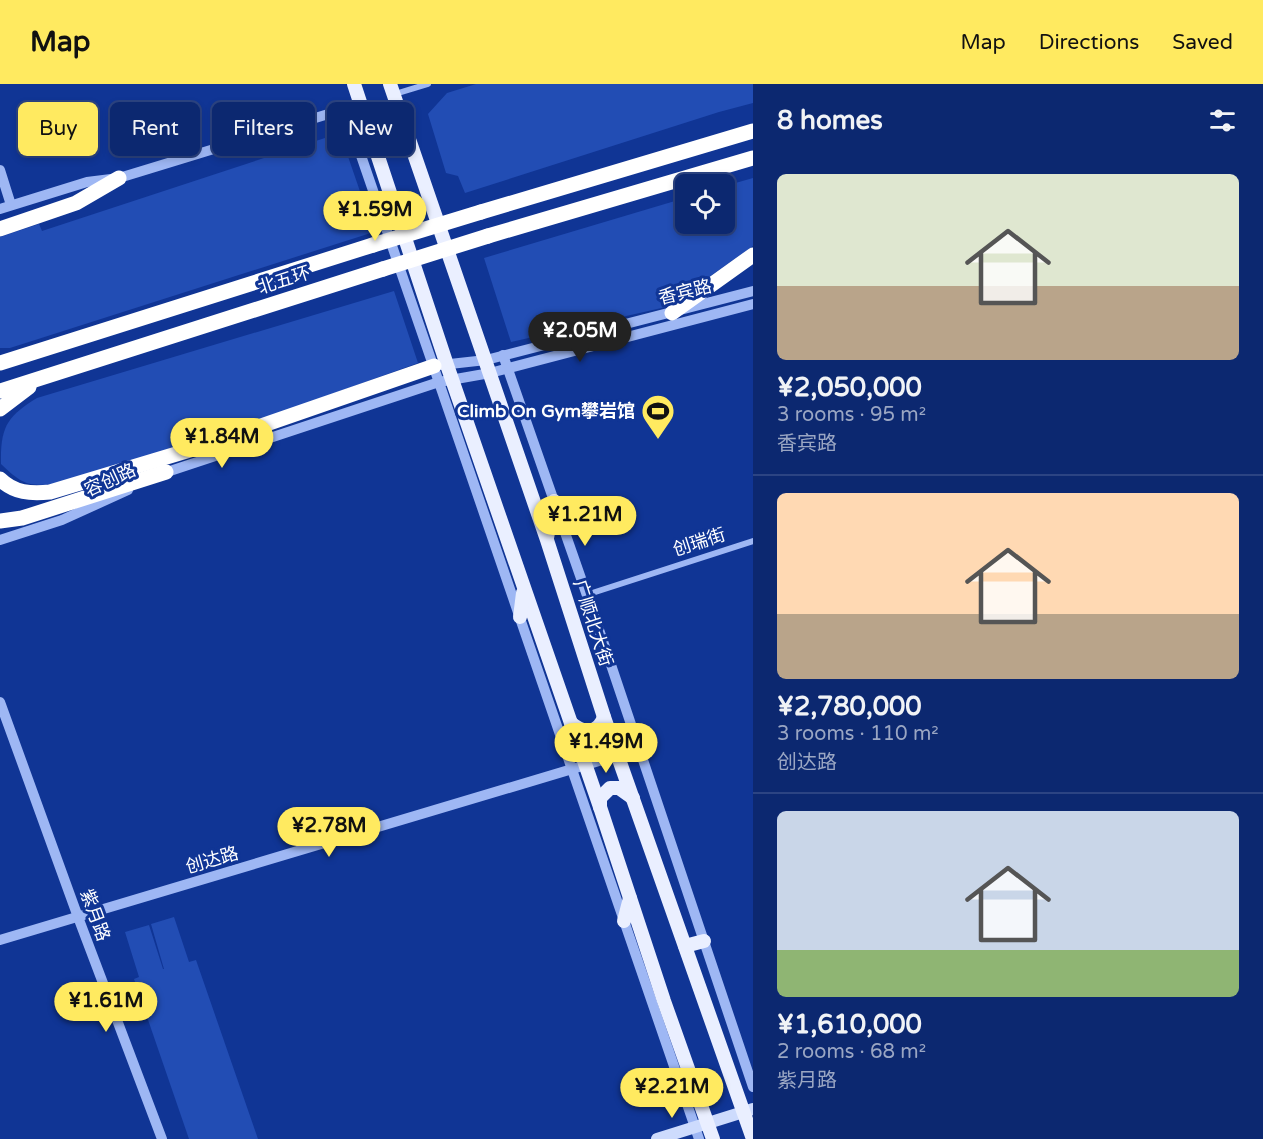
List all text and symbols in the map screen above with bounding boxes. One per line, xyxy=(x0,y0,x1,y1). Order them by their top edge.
text: Map xyxy=(30,25,90,59)
text: Map xyxy=(960,30,1006,55)
text: Directions xyxy=(1039,30,1139,55)
text: Saved xyxy=(1172,30,1233,55)
chip: Buy xyxy=(18,102,98,156)
chip: Rent xyxy=(110,102,200,156)
chip: Filters xyxy=(212,102,315,156)
chip: New xyxy=(327,102,414,156)
icon: filters xyxy=(1206,104,1239,137)
text: 8 homes xyxy=(777,105,883,136)
map controls xyxy=(675,174,735,234)
button: locate xyxy=(675,174,735,234)
pin: ¥1.59M xyxy=(326,191,424,242)
text: ¥1.59M xyxy=(337,198,413,222)
icon: home xyxy=(954,213,1062,321)
street label: 北五环 xyxy=(255,261,313,299)
street label: 香宾路 xyxy=(656,275,714,309)
pin: ¥2.05M xyxy=(531,312,629,363)
text: ¥2.05M xyxy=(542,319,618,343)
text: ¥2,050,000 xyxy=(777,372,922,403)
sports icon: Climb On Gym攀岩馆 xyxy=(640,393,676,440)
place label: Climb On Gym攀岩馆 xyxy=(457,400,635,422)
text: 3 rooms · 95 m² xyxy=(777,403,926,427)
pin: ¥1.84M xyxy=(173,418,271,469)
text: ¥1.84M xyxy=(184,425,260,449)
text: 香宾路 xyxy=(777,432,837,456)
street label: 容创路 xyxy=(81,459,139,501)
pin: ¥1.21M xyxy=(536,496,634,547)
text: ¥1.21M xyxy=(547,503,623,527)
street label: 创瑞街 xyxy=(670,523,728,561)
icon: home xyxy=(954,532,1062,640)
street label: 广顺北大街 xyxy=(569,577,617,669)
text: ¥2,780,000 xyxy=(777,691,922,722)
text: 3 rooms · 110 m² xyxy=(777,722,939,746)
pin: ¥1.49M xyxy=(557,723,655,774)
text: ¥1.49M xyxy=(569,730,643,754)
text: 创达路 xyxy=(777,751,837,775)
pin: ¥2.78M xyxy=(280,807,378,858)
text: ¥2.78M xyxy=(291,814,367,838)
street label: 创达路 xyxy=(183,842,241,878)
icon: home xyxy=(954,850,1062,958)
street label: 紫月路 xyxy=(75,886,115,944)
pin: ¥1.61M xyxy=(57,982,155,1033)
text: ¥1.61M xyxy=(68,989,144,1013)
text: ¥1,610,000 xyxy=(777,1009,922,1040)
text: 2 rooms · 68 m² xyxy=(777,1040,926,1064)
pin: ¥2.21M xyxy=(623,1068,721,1119)
text: 紫月路 xyxy=(777,1069,837,1093)
text: ¥2.21M xyxy=(634,1075,710,1099)

